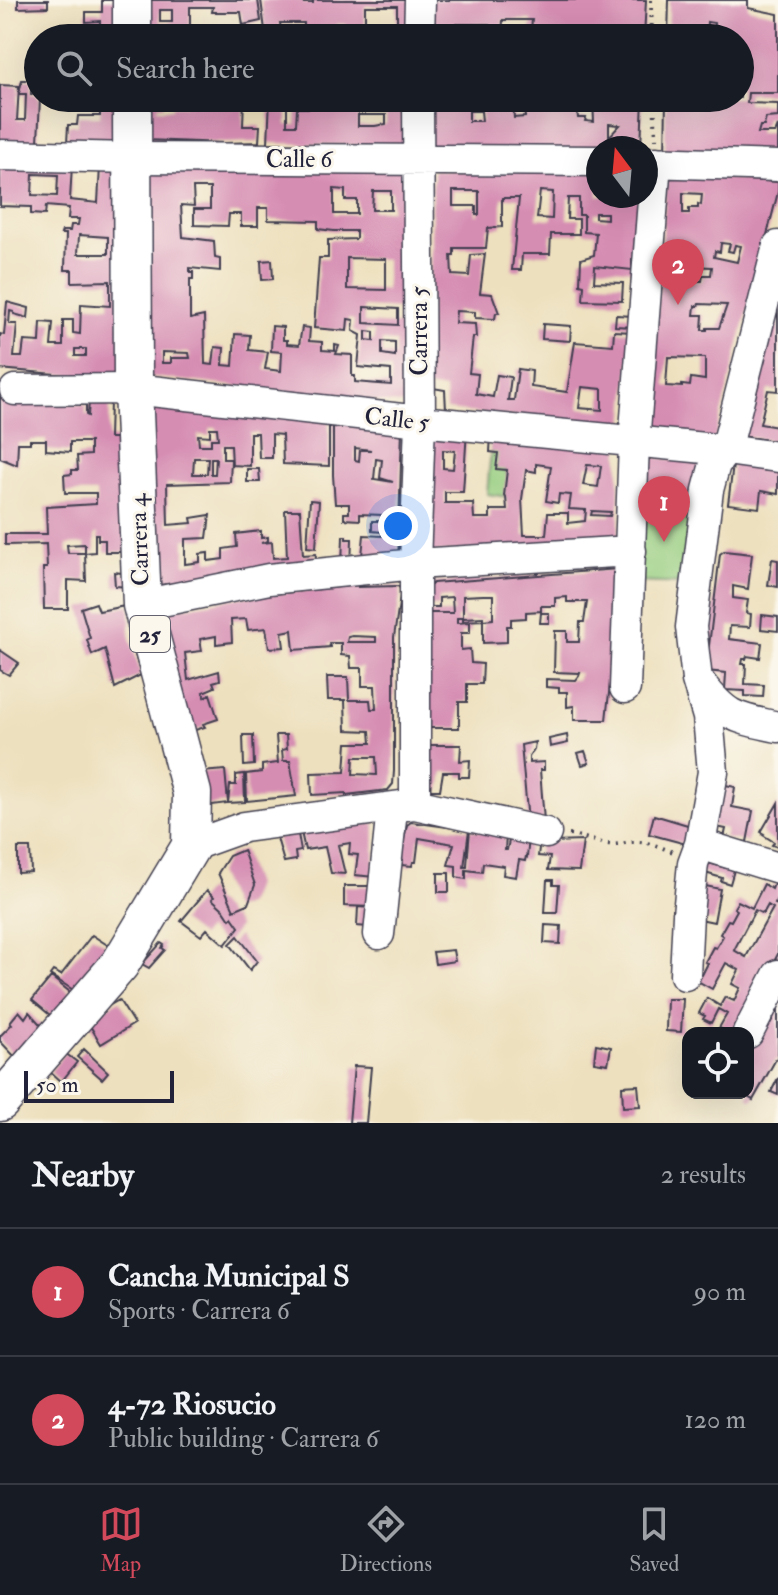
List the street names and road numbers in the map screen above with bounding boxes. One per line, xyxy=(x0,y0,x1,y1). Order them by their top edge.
street label: Calle 6 xyxy=(266,144,334,175)
street label: Carrera 5 xyxy=(404,286,435,376)
street label: Calle 5 xyxy=(363,401,431,438)
street label: Carrera 4 xyxy=(122,492,157,586)
road number: 25 xyxy=(130,616,170,652)

